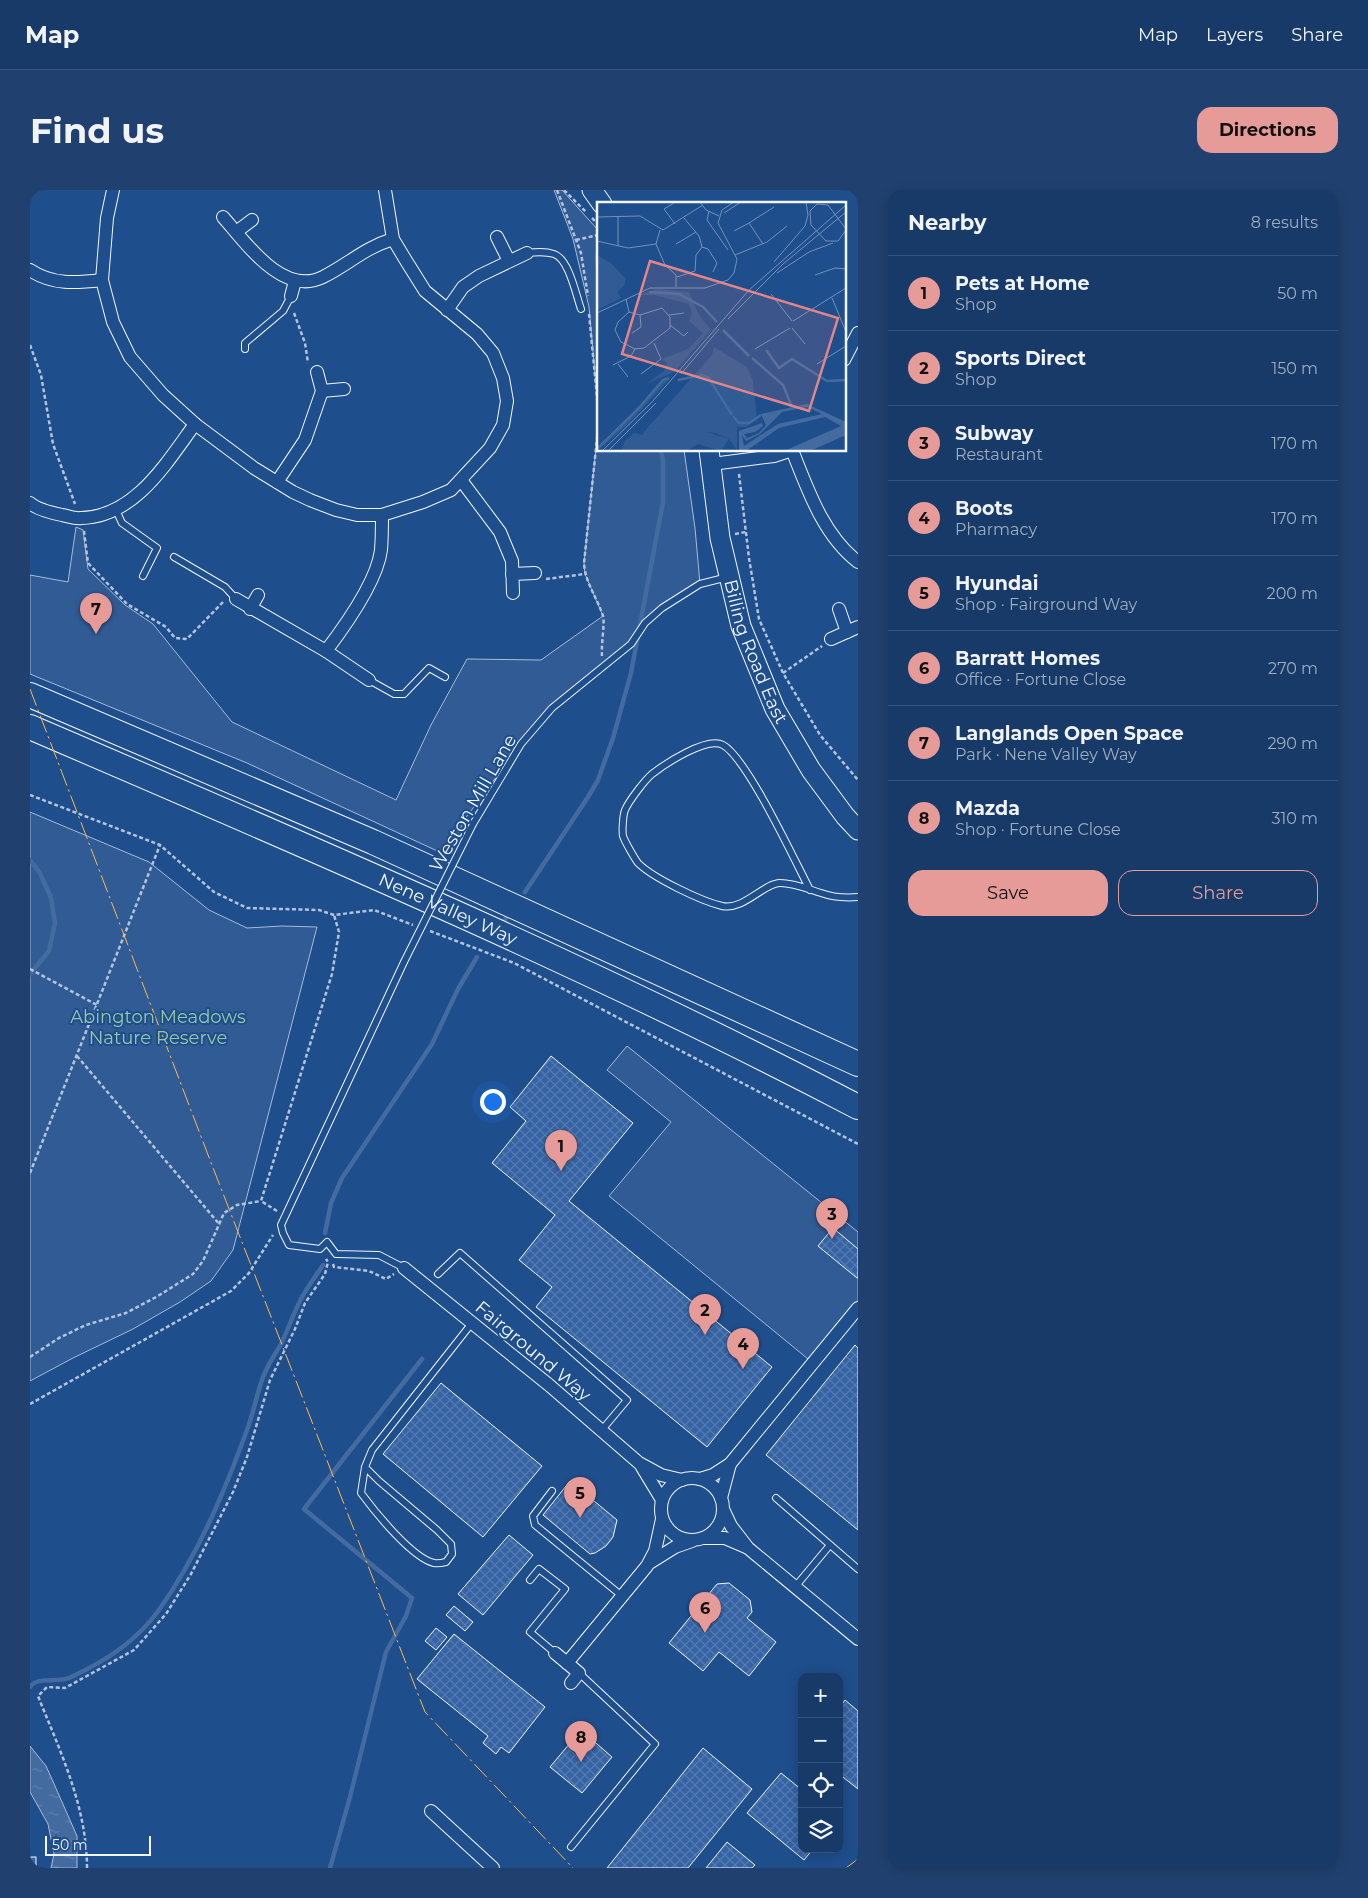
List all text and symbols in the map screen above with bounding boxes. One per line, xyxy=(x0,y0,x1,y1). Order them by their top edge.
text: Map xyxy=(25,20,79,49)
text: Map xyxy=(1138,24,1178,46)
text: Layers xyxy=(1206,24,1263,46)
text: Share xyxy=(1291,24,1343,46)
button: Directions xyxy=(1197,107,1338,153)
text: Find us xyxy=(30,109,164,152)
inset map xyxy=(597,202,846,451)
text: Nearby xyxy=(908,210,987,235)
text: 8 results xyxy=(1251,213,1318,232)
text: Pets at Home xyxy=(955,272,1090,295)
text: 1 xyxy=(921,284,927,303)
text: 50 m xyxy=(1277,284,1318,303)
text: Shop xyxy=(955,295,997,314)
text: Sports Direct xyxy=(955,347,1086,370)
text: 2 xyxy=(919,359,929,378)
text: 150 m xyxy=(1271,359,1318,378)
text: Shop xyxy=(955,370,997,389)
text: Subway xyxy=(955,422,1033,445)
text: 3 xyxy=(919,434,929,453)
text: 170 m xyxy=(1271,434,1318,453)
text: Restaurant xyxy=(955,445,1043,464)
text: Boots xyxy=(955,497,1013,520)
text: 4 xyxy=(918,509,930,528)
text: 170 m xyxy=(1271,509,1318,528)
text: Pharmacy xyxy=(955,520,1037,539)
text: Hyundai xyxy=(955,572,1039,595)
street label: Billing Road East xyxy=(719,577,792,728)
text: 5 xyxy=(919,584,929,603)
text: 200 m xyxy=(1267,584,1318,603)
pin: 7 xyxy=(80,593,112,634)
text: Shop · Fairground Way xyxy=(955,595,1137,614)
text: Barratt Homes xyxy=(955,647,1100,670)
text: 6 xyxy=(919,659,929,678)
text: 270 m xyxy=(1268,659,1318,678)
text: Office · Fortune Close xyxy=(955,670,1126,689)
text: Langlands Open Space xyxy=(955,722,1184,745)
street label: Weston Mill Lane xyxy=(425,730,521,875)
text: 7 xyxy=(919,734,929,753)
text: 290 m xyxy=(1267,734,1318,753)
text: Park · Nene Valley Way xyxy=(955,745,1137,764)
text: Mazda xyxy=(955,797,1020,820)
text: 8 xyxy=(919,809,929,828)
text: 310 m xyxy=(1271,809,1318,828)
text: Shop · Fortune Close xyxy=(955,820,1121,839)
street label: Nene Valley Way xyxy=(375,869,521,950)
button: Save xyxy=(908,870,1108,916)
button: Share xyxy=(1118,870,1318,916)
park label: Abington Meadows Nature Reserve xyxy=(70,1006,246,1049)
your location xyxy=(480,1089,506,1115)
pin: 1 xyxy=(545,1130,577,1171)
pin: 3 xyxy=(816,1198,848,1239)
pin: 2 xyxy=(689,1294,721,1335)
street label: Fairground Way xyxy=(471,1296,596,1406)
pin: 4 xyxy=(727,1328,759,1369)
pin: 5 xyxy=(564,1477,596,1518)
pin: 6 xyxy=(689,1592,721,1633)
map controls xyxy=(798,1673,843,1853)
button: + xyxy=(798,1673,843,1718)
button: − xyxy=(798,1718,843,1763)
pin: 8 xyxy=(565,1721,597,1762)
button: locate xyxy=(798,1763,843,1808)
button: layers xyxy=(798,1808,843,1853)
scale bar xyxy=(45,1833,151,1856)
text: 50 m xyxy=(52,1836,88,1854)

